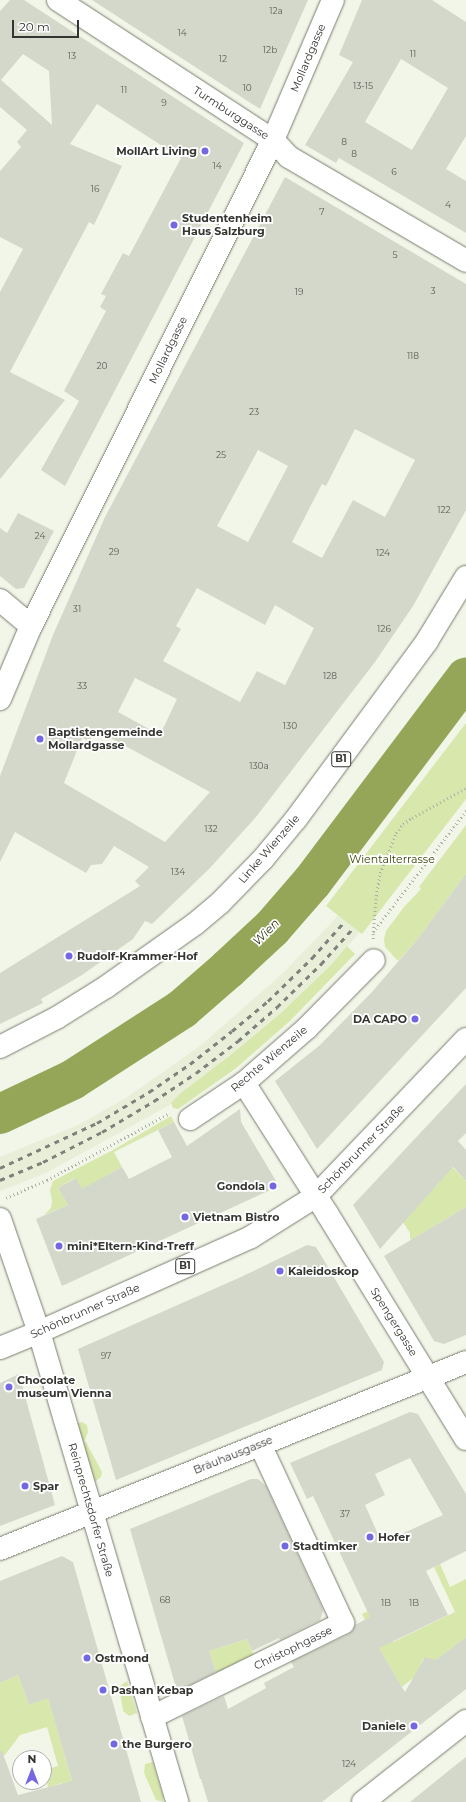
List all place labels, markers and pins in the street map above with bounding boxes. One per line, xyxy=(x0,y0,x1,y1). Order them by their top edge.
place label: MollArt Living xyxy=(116,144,197,158)
marker: MollArt Living xyxy=(200,146,210,156)
place label: Studentenheim Haus Salzburg xyxy=(182,212,272,238)
marker: Studentenheim Haus Salzburg xyxy=(169,220,179,230)
place label: Baptistengemeinde Mollardgasse xyxy=(48,726,163,752)
marker: Baptistengemeinde Mollardgasse xyxy=(35,734,45,744)
place label: Rudolf-Krammer-Hof xyxy=(77,949,198,963)
marker: Rudolf-Krammer-Hof xyxy=(64,951,74,961)
place label: DA CAPO xyxy=(353,1012,407,1026)
marker: DA CAPO xyxy=(410,1014,420,1024)
place label: Gondola xyxy=(217,1179,265,1193)
marker: Gondola xyxy=(268,1181,278,1191)
place label: Vietnam Bistro xyxy=(193,1210,279,1224)
marker: Vietnam Bistro xyxy=(180,1212,190,1222)
place label: mini*Eltern-Kind-Treff xyxy=(67,1239,194,1253)
marker: mini*Eltern-Kind-Treff xyxy=(54,1241,64,1251)
place label: Kaleidoskop xyxy=(288,1264,359,1278)
marker: Kaleidoskop xyxy=(275,1266,285,1276)
place label: Chocolate museum Vienna xyxy=(17,1374,111,1400)
marker: Chocolate museum Vienna xyxy=(4,1382,14,1392)
place label: Spar xyxy=(33,1479,59,1493)
marker: Spar xyxy=(20,1481,30,1491)
place label: Hofer xyxy=(378,1530,410,1544)
marker: Hofer xyxy=(365,1532,375,1542)
place label: Stadtimker xyxy=(293,1539,357,1553)
marker: Stadtimker xyxy=(280,1541,290,1551)
place label: Ostmond xyxy=(95,1651,149,1665)
marker: Ostmond xyxy=(82,1653,92,1663)
place label: Pashan Kebap xyxy=(111,1683,193,1697)
marker: Pashan Kebap xyxy=(98,1685,108,1695)
place label: Daniele xyxy=(362,1719,406,1733)
marker: Daniele xyxy=(409,1721,419,1731)
place label: the Burgero xyxy=(122,1737,192,1751)
marker: the Burgero xyxy=(109,1739,119,1749)

